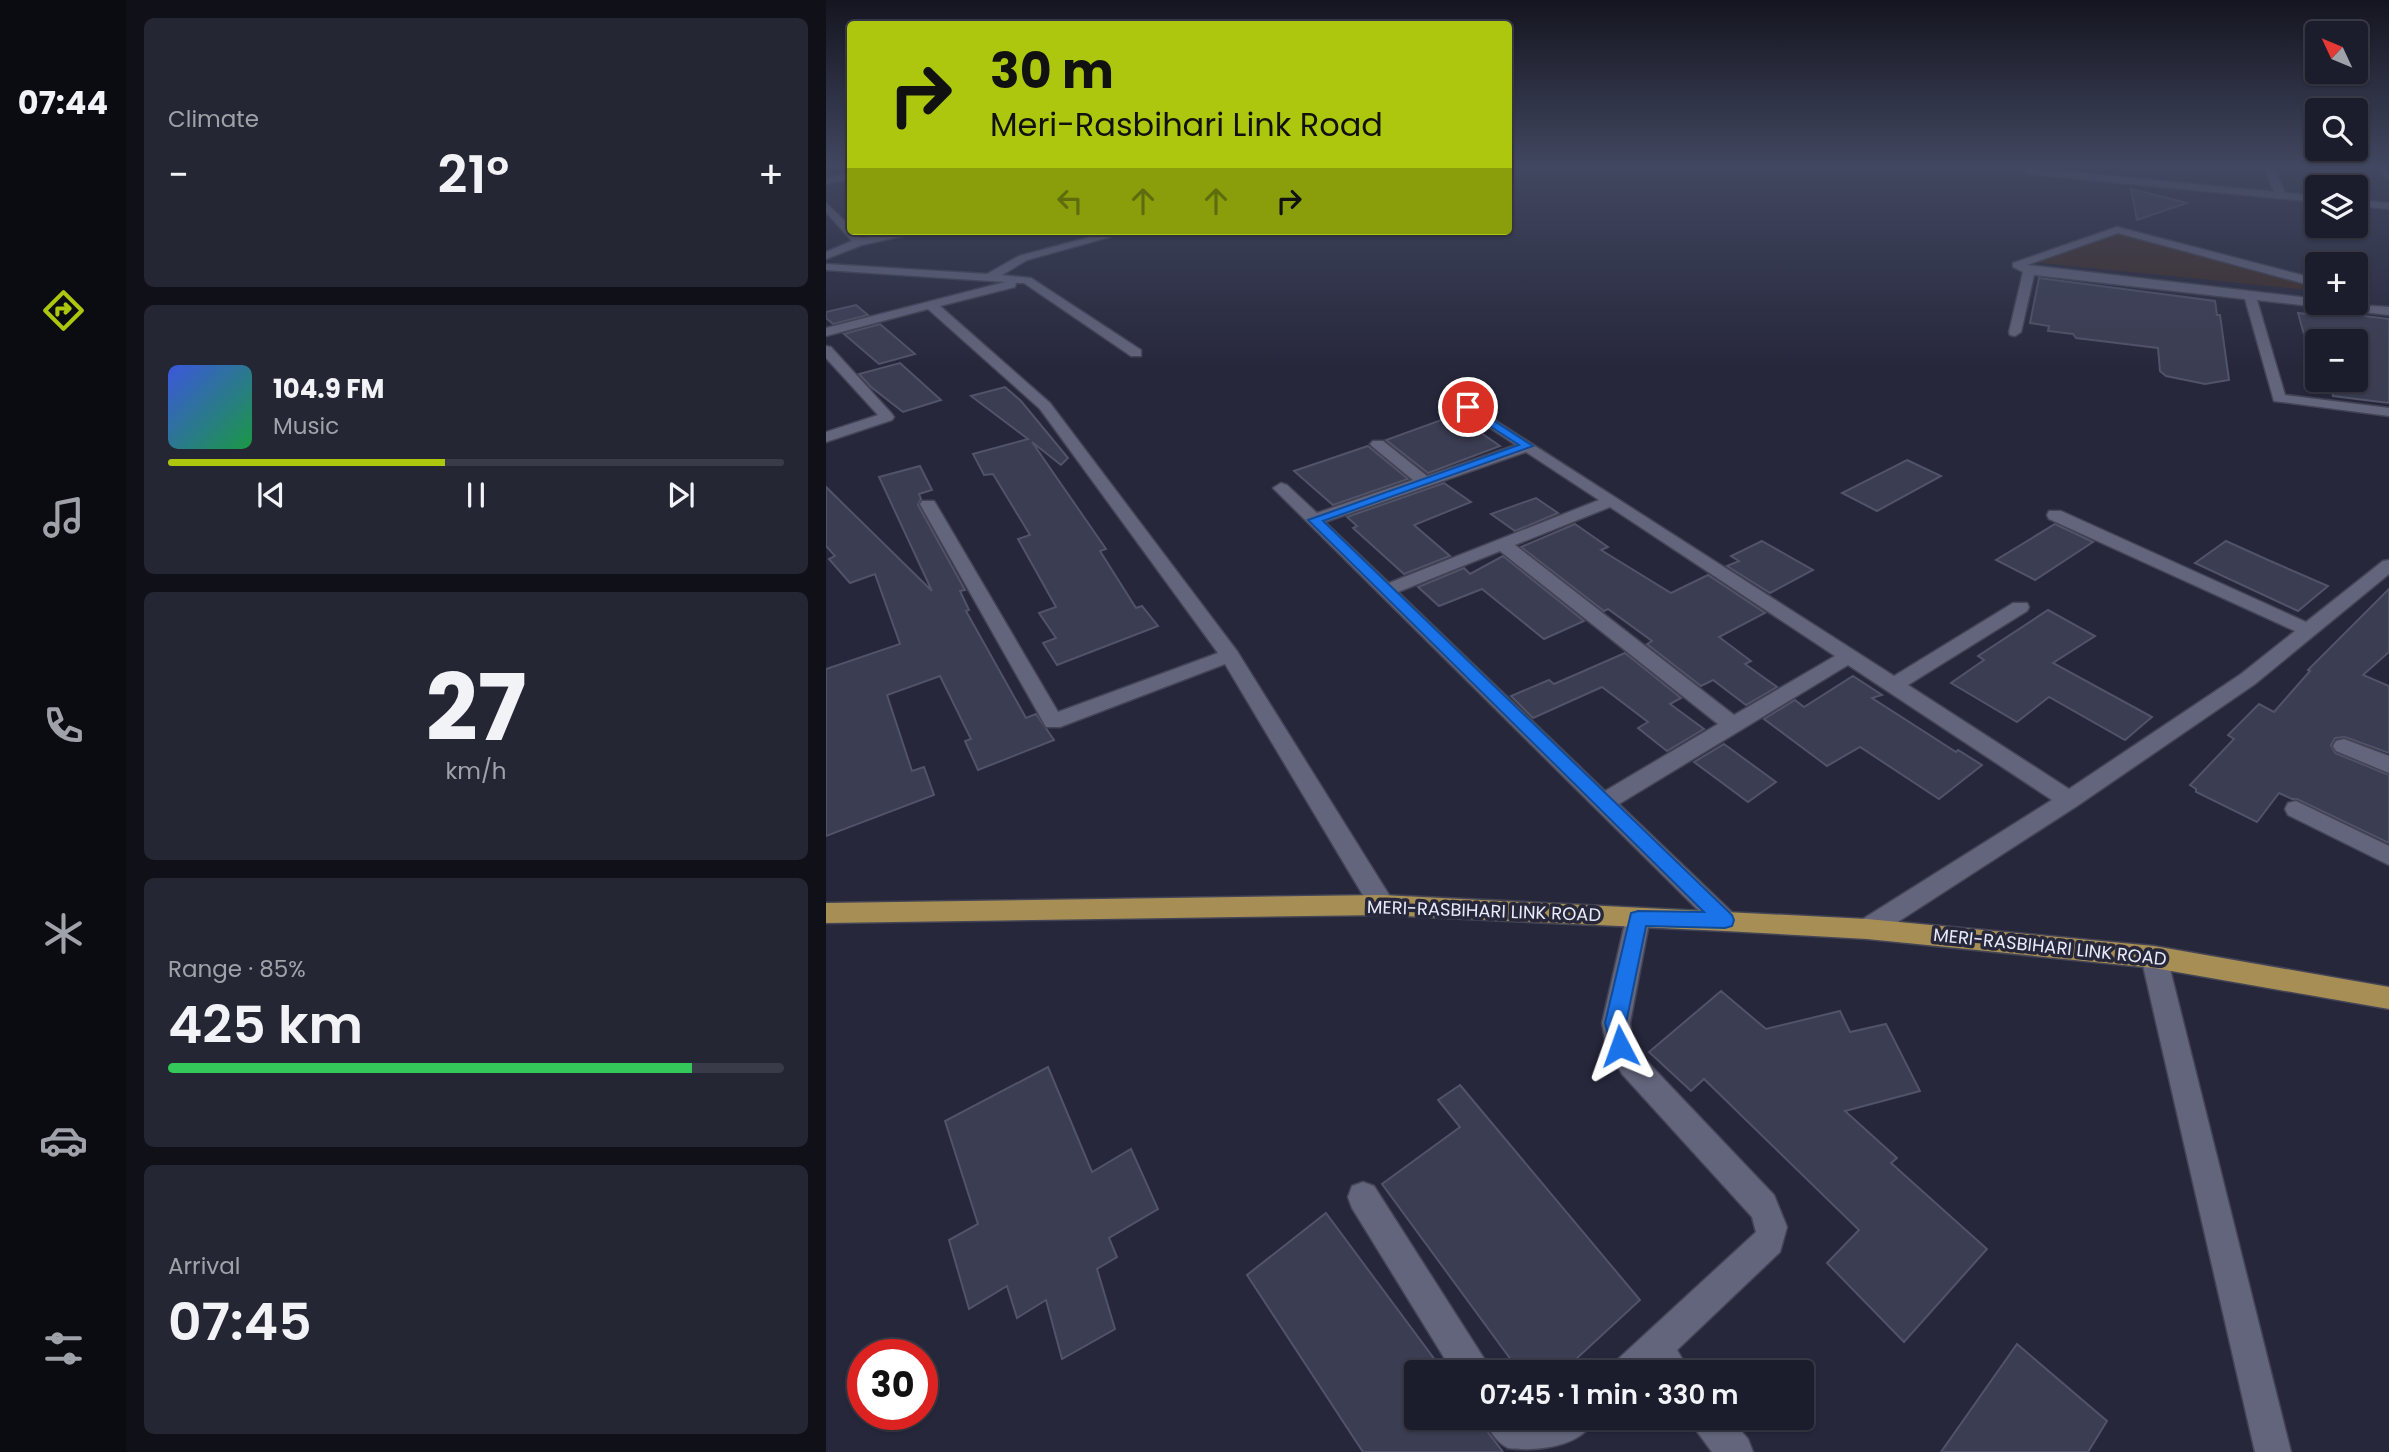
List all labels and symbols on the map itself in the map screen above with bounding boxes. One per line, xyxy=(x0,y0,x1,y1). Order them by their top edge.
north arrow xyxy=(2305,21,2368,84)
pin xyxy=(1438,377,1498,437)
street label: MERI-RASBIHARI LINK ROAD xyxy=(1367,894,1602,927)
street label: MERI-RASBIHARI LINK ROAD xyxy=(1932,922,2168,971)
position arrow xyxy=(1583,1009,1657,1083)
speed limit sign: 30 xyxy=(847,1339,938,1430)

